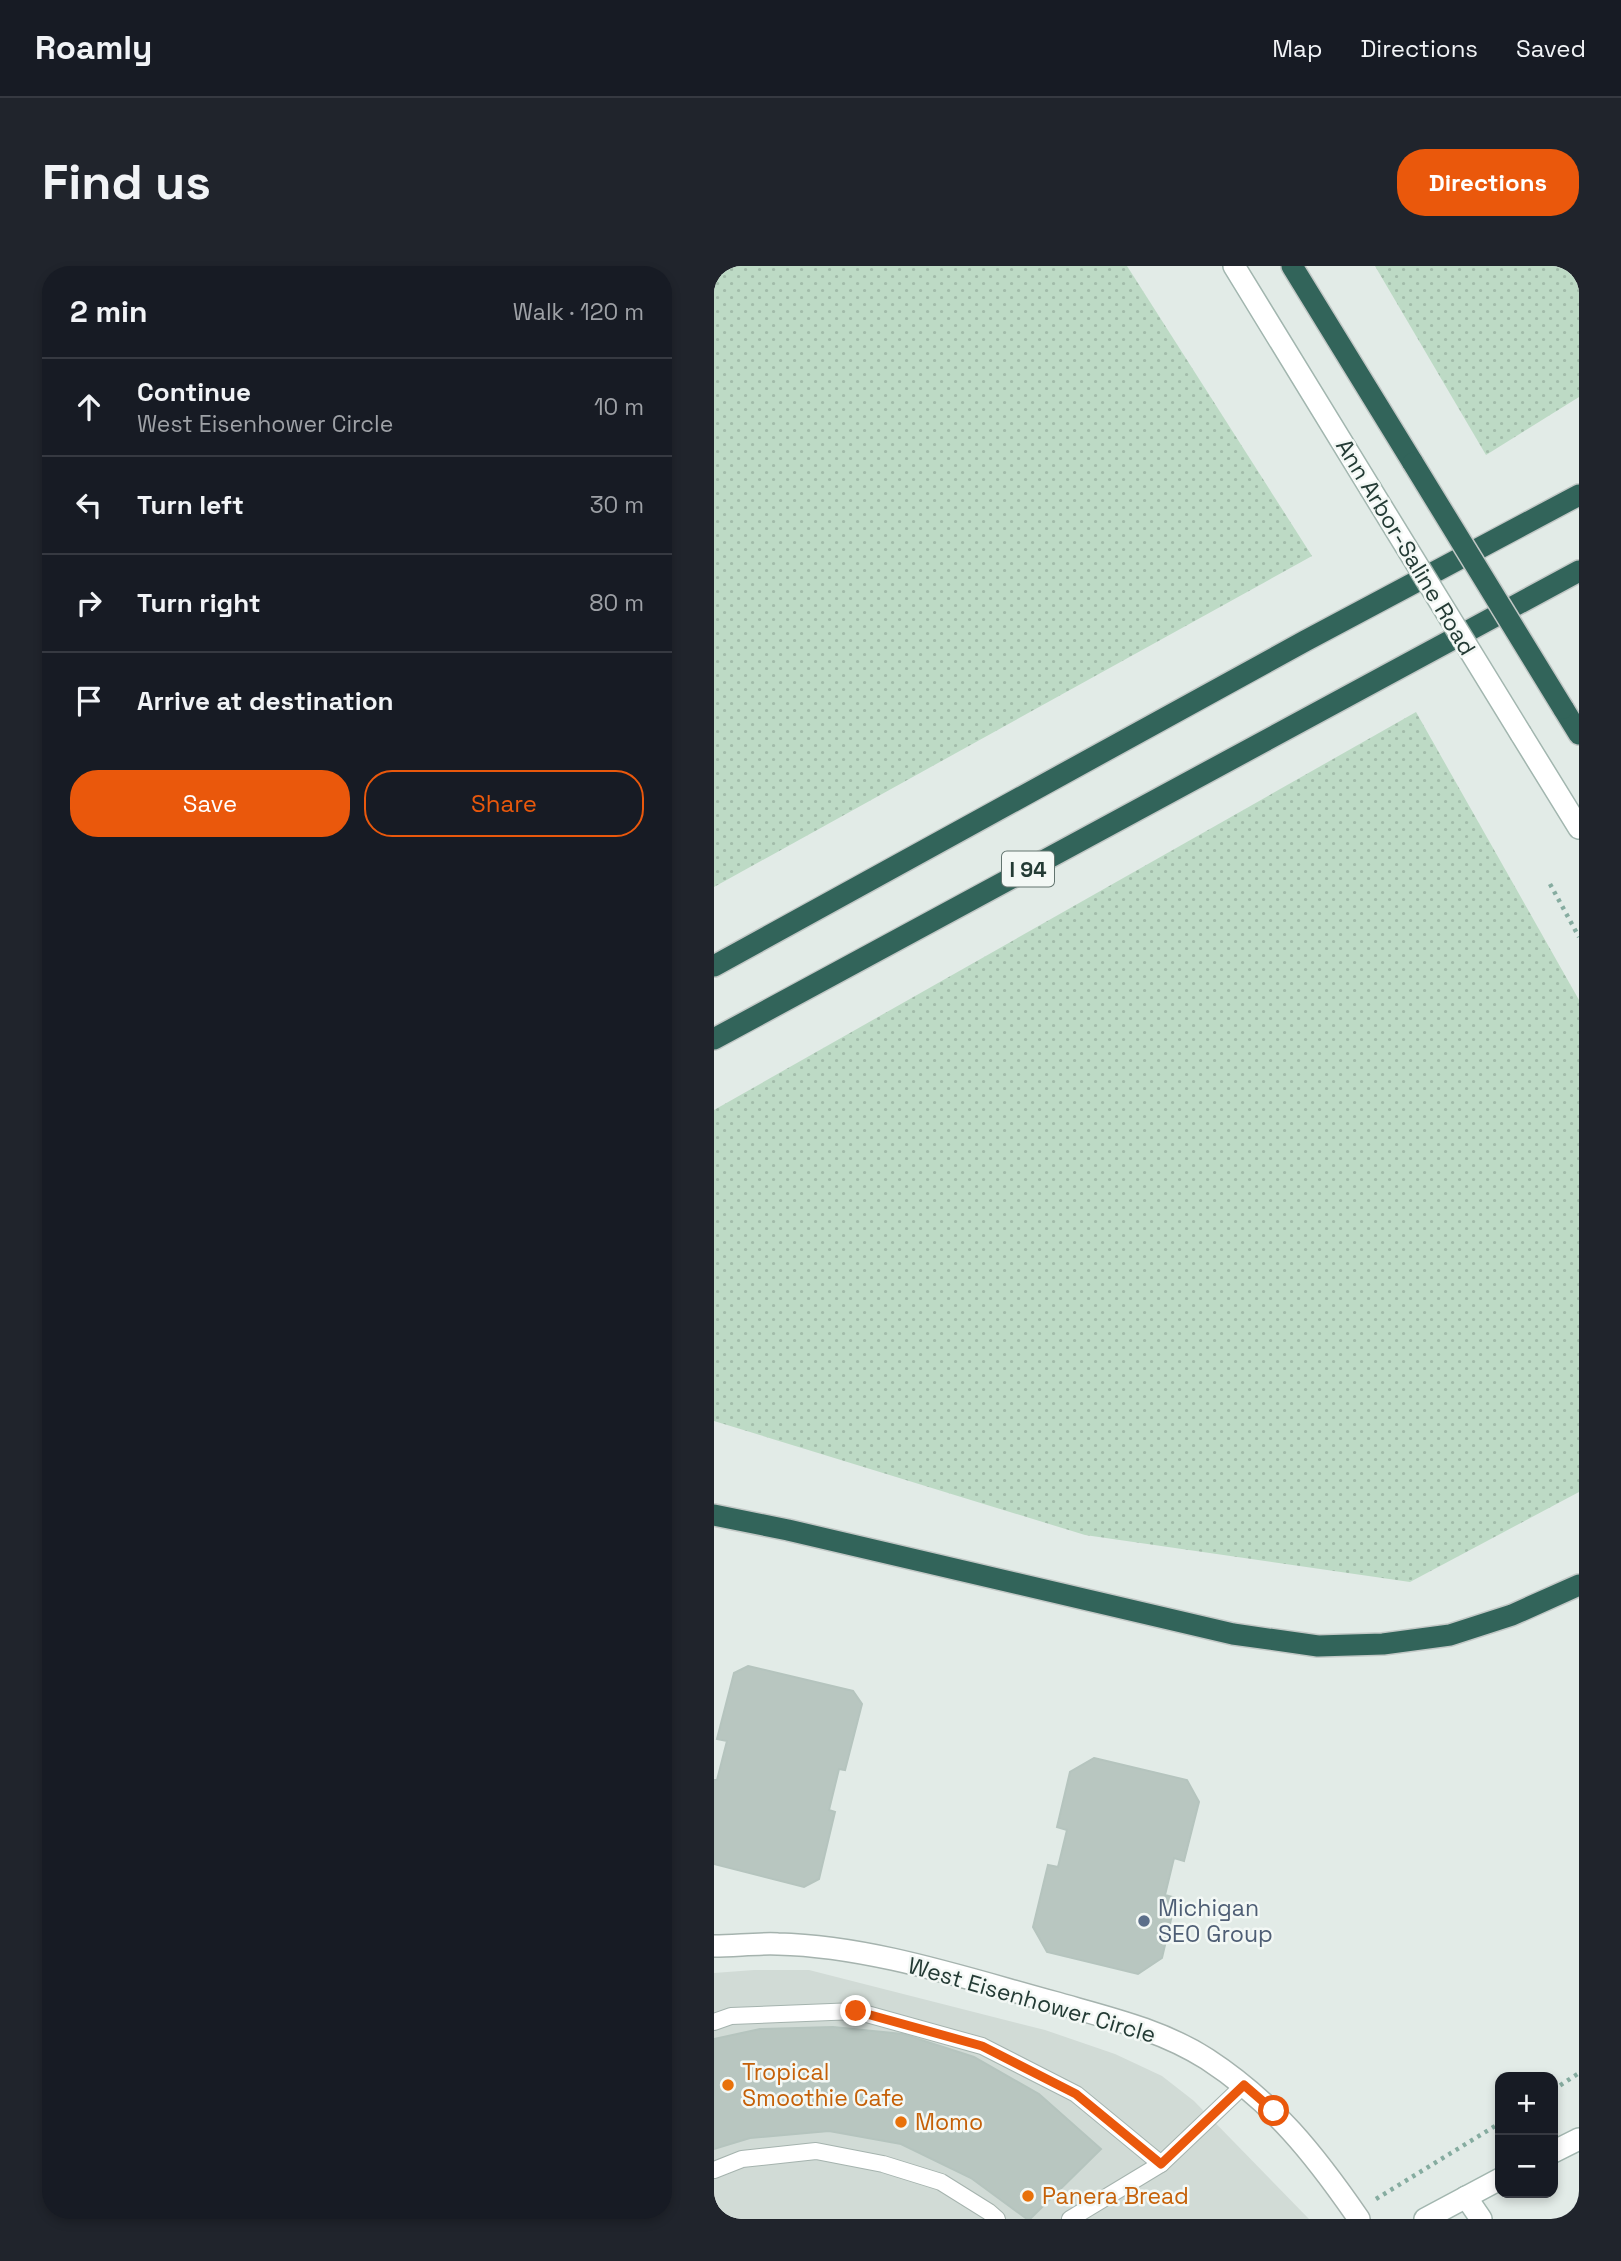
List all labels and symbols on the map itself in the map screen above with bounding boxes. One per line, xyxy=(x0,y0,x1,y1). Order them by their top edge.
street label: Ann Arbor-Saline Road xyxy=(1329,433,1483,661)
road number: I 94 xyxy=(1002,852,1054,886)
place label: Michigan SEO Group xyxy=(1158,1893,1273,1949)
marker: Michigan SEO Group xyxy=(1136,1913,1152,1929)
street label: West Eisenhower Circle xyxy=(905,1950,1159,2050)
route end xyxy=(840,1995,871,2026)
place label: Tropical Smoothie Cafe xyxy=(742,2057,904,2113)
marker: Tropical Smoothie Cafe xyxy=(720,2077,736,2093)
route start xyxy=(1258,2095,1289,2126)
place label: Momo xyxy=(915,2107,983,2137)
marker: Momo xyxy=(893,2114,909,2130)
place label: Panera Bread xyxy=(1042,2181,1189,2211)
marker: Panera Bread xyxy=(1020,2188,1036,2204)

